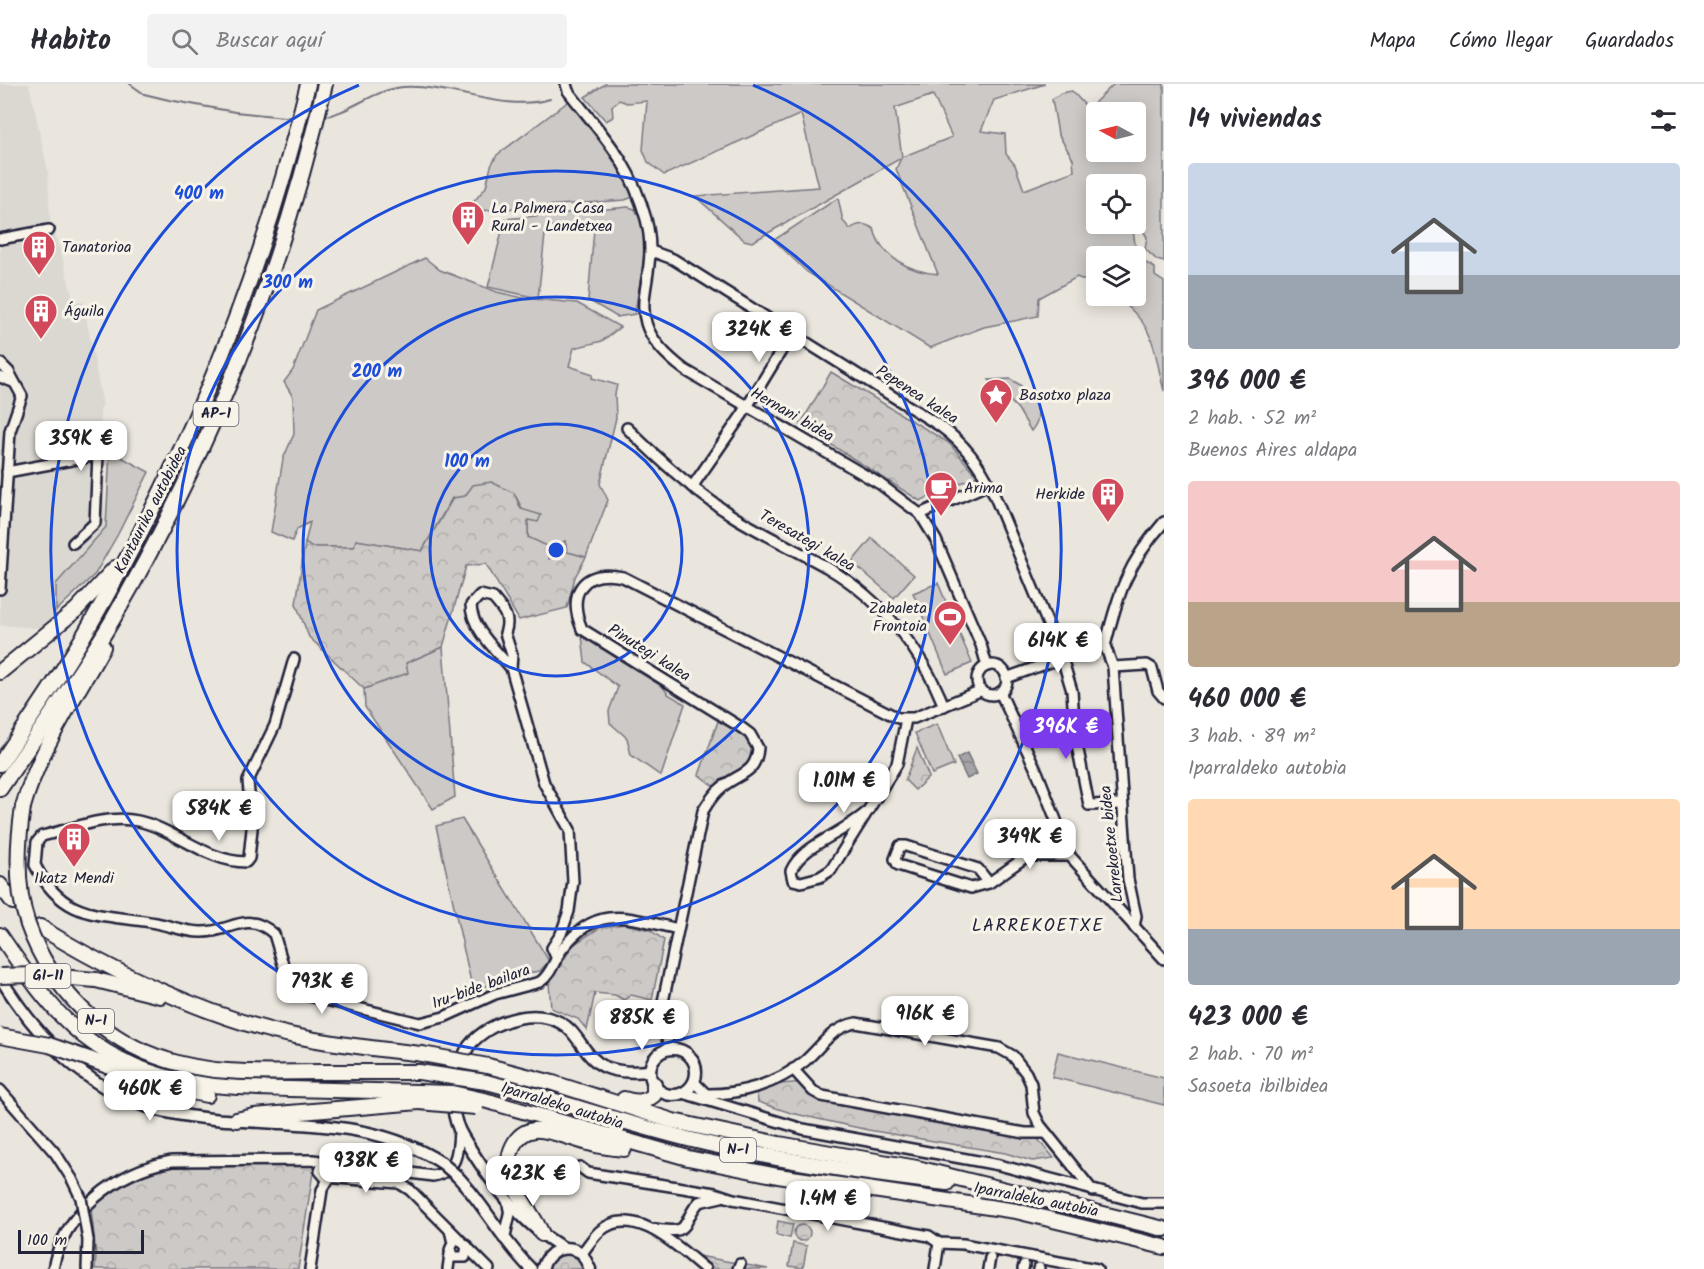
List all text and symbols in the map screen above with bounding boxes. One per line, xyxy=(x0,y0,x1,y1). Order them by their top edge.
search box xyxy=(147,14,567,68)
text: Habito xyxy=(30,19,111,64)
text: Buscar aquí xyxy=(216,24,323,59)
icon: search xyxy=(168,25,201,58)
text: Mapa xyxy=(1369,25,1416,58)
text: Cómo llegar xyxy=(1449,25,1552,58)
text: Guardados xyxy=(1585,25,1674,58)
text: 14 viviendas xyxy=(1188,99,1322,141)
north arrow xyxy=(1086,102,1146,162)
map controls xyxy=(1086,102,1146,306)
icon: filters xyxy=(1647,104,1680,137)
button: locate xyxy=(1086,174,1146,234)
text: 400 m xyxy=(174,180,224,209)
place label: La Palmera Casa Rural - Landetxea xyxy=(491,196,613,239)
building icon: La Palmera Casa Rural - Landetxea xyxy=(450,199,486,246)
icon: home xyxy=(1380,202,1488,310)
building icon: Tanatorioa xyxy=(21,229,57,276)
place label: Tanatorioa xyxy=(62,235,131,260)
button: layers xyxy=(1086,246,1146,306)
text: 300 m xyxy=(262,269,313,298)
building icon: Águila xyxy=(23,293,59,340)
place label: Águila xyxy=(64,299,104,324)
pin: 324K € xyxy=(710,312,808,363)
text: 324K € xyxy=(726,315,792,347)
text: 200 m xyxy=(352,358,403,387)
street label: Pepenea kalea xyxy=(871,359,963,431)
text: 396 000 € xyxy=(1188,361,1306,403)
place icon: Basotxo plaza xyxy=(978,377,1014,424)
street label: Hernani bidea xyxy=(746,381,838,449)
place label: Basotxo plaza xyxy=(1019,383,1111,408)
road number: AP-1 xyxy=(194,402,238,426)
text: 2 hab. · 52 m² xyxy=(1188,403,1316,435)
pin: 359K € xyxy=(32,421,130,472)
text: 359K € xyxy=(49,424,113,456)
text: Buenos Aires aldapa xyxy=(1188,435,1357,467)
street label: Kantauriko autobidea xyxy=(108,442,194,578)
text: 100 m xyxy=(444,448,490,477)
cafe icon: Arima xyxy=(923,470,959,517)
place label: Arima xyxy=(964,476,1003,501)
building icon: Herkide xyxy=(1090,476,1126,523)
place label: Herkide xyxy=(1035,482,1085,507)
street label: Teresategi kalea xyxy=(754,503,860,579)
icon: home xyxy=(1380,520,1488,628)
centre of rings xyxy=(546,540,566,560)
place label: Zabaleta Frontoia xyxy=(869,596,927,639)
sports icon: Zabaleta Frontoia xyxy=(932,599,968,646)
street label: Pinutegi kalea xyxy=(603,618,695,688)
pin: 614K € xyxy=(1009,623,1107,674)
text: 614K € xyxy=(1028,626,1088,658)
text: 460 000 € xyxy=(1188,679,1306,721)
pin: 396K € xyxy=(1017,709,1115,760)
text: 396K € xyxy=(1034,712,1098,744)
text: 3 hab. · 89 m² xyxy=(1188,721,1315,753)
text: Iparraldeko autobia xyxy=(1188,753,1347,785)
pin: 1.01M € xyxy=(789,763,899,814)
text: 1.01M € xyxy=(813,766,875,798)
street label: Larrekoetxe bidea xyxy=(1093,784,1131,904)
pin: 584K € xyxy=(170,791,268,842)
text: 584K € xyxy=(186,794,252,826)
pin: 349K € xyxy=(981,819,1079,870)
building icon: Ikatz Mendi xyxy=(56,821,92,868)
text: 349K € xyxy=(998,822,1062,854)
icon: home xyxy=(1380,838,1488,946)
place label: Ikatz Mendi xyxy=(34,866,115,891)
district label: LARREKOETXE xyxy=(972,912,1104,941)
street label: Iru-bide bailara xyxy=(428,958,534,1016)
road number: GI-11 xyxy=(26,964,70,988)
pin: 793K € xyxy=(273,964,371,1015)
text: 793K € xyxy=(291,967,353,999)
pin: 916K € xyxy=(876,996,974,1047)
text: 423 000 € xyxy=(1188,997,1308,1039)
text: 916K € xyxy=(895,999,955,1031)
pin: 885K € xyxy=(593,1000,691,1051)
text: 885K € xyxy=(609,1003,675,1035)
road number: N-I xyxy=(78,1009,114,1033)
text: 2 hab. · 70 m² xyxy=(1188,1039,1313,1071)
pin: 460K € xyxy=(101,1071,199,1122)
text: Sasoeta ibilbidea xyxy=(1188,1071,1328,1103)
text: 460K € xyxy=(118,1074,182,1106)
street label: Iparraldeko autobia xyxy=(498,1076,626,1136)
road number: N-I xyxy=(720,1138,756,1162)
pin: 938K € xyxy=(317,1143,415,1194)
text: 938K € xyxy=(333,1146,399,1178)
pin: 423K € xyxy=(484,1156,582,1207)
text: 423K € xyxy=(500,1159,566,1191)
street label: Iparraldeko autobia xyxy=(971,1176,1101,1224)
pin: 1.4M € xyxy=(779,1181,877,1232)
text: 1.4M € xyxy=(799,1184,857,1216)
scale bar xyxy=(18,1227,144,1254)
text: 100 m xyxy=(27,1228,67,1253)

